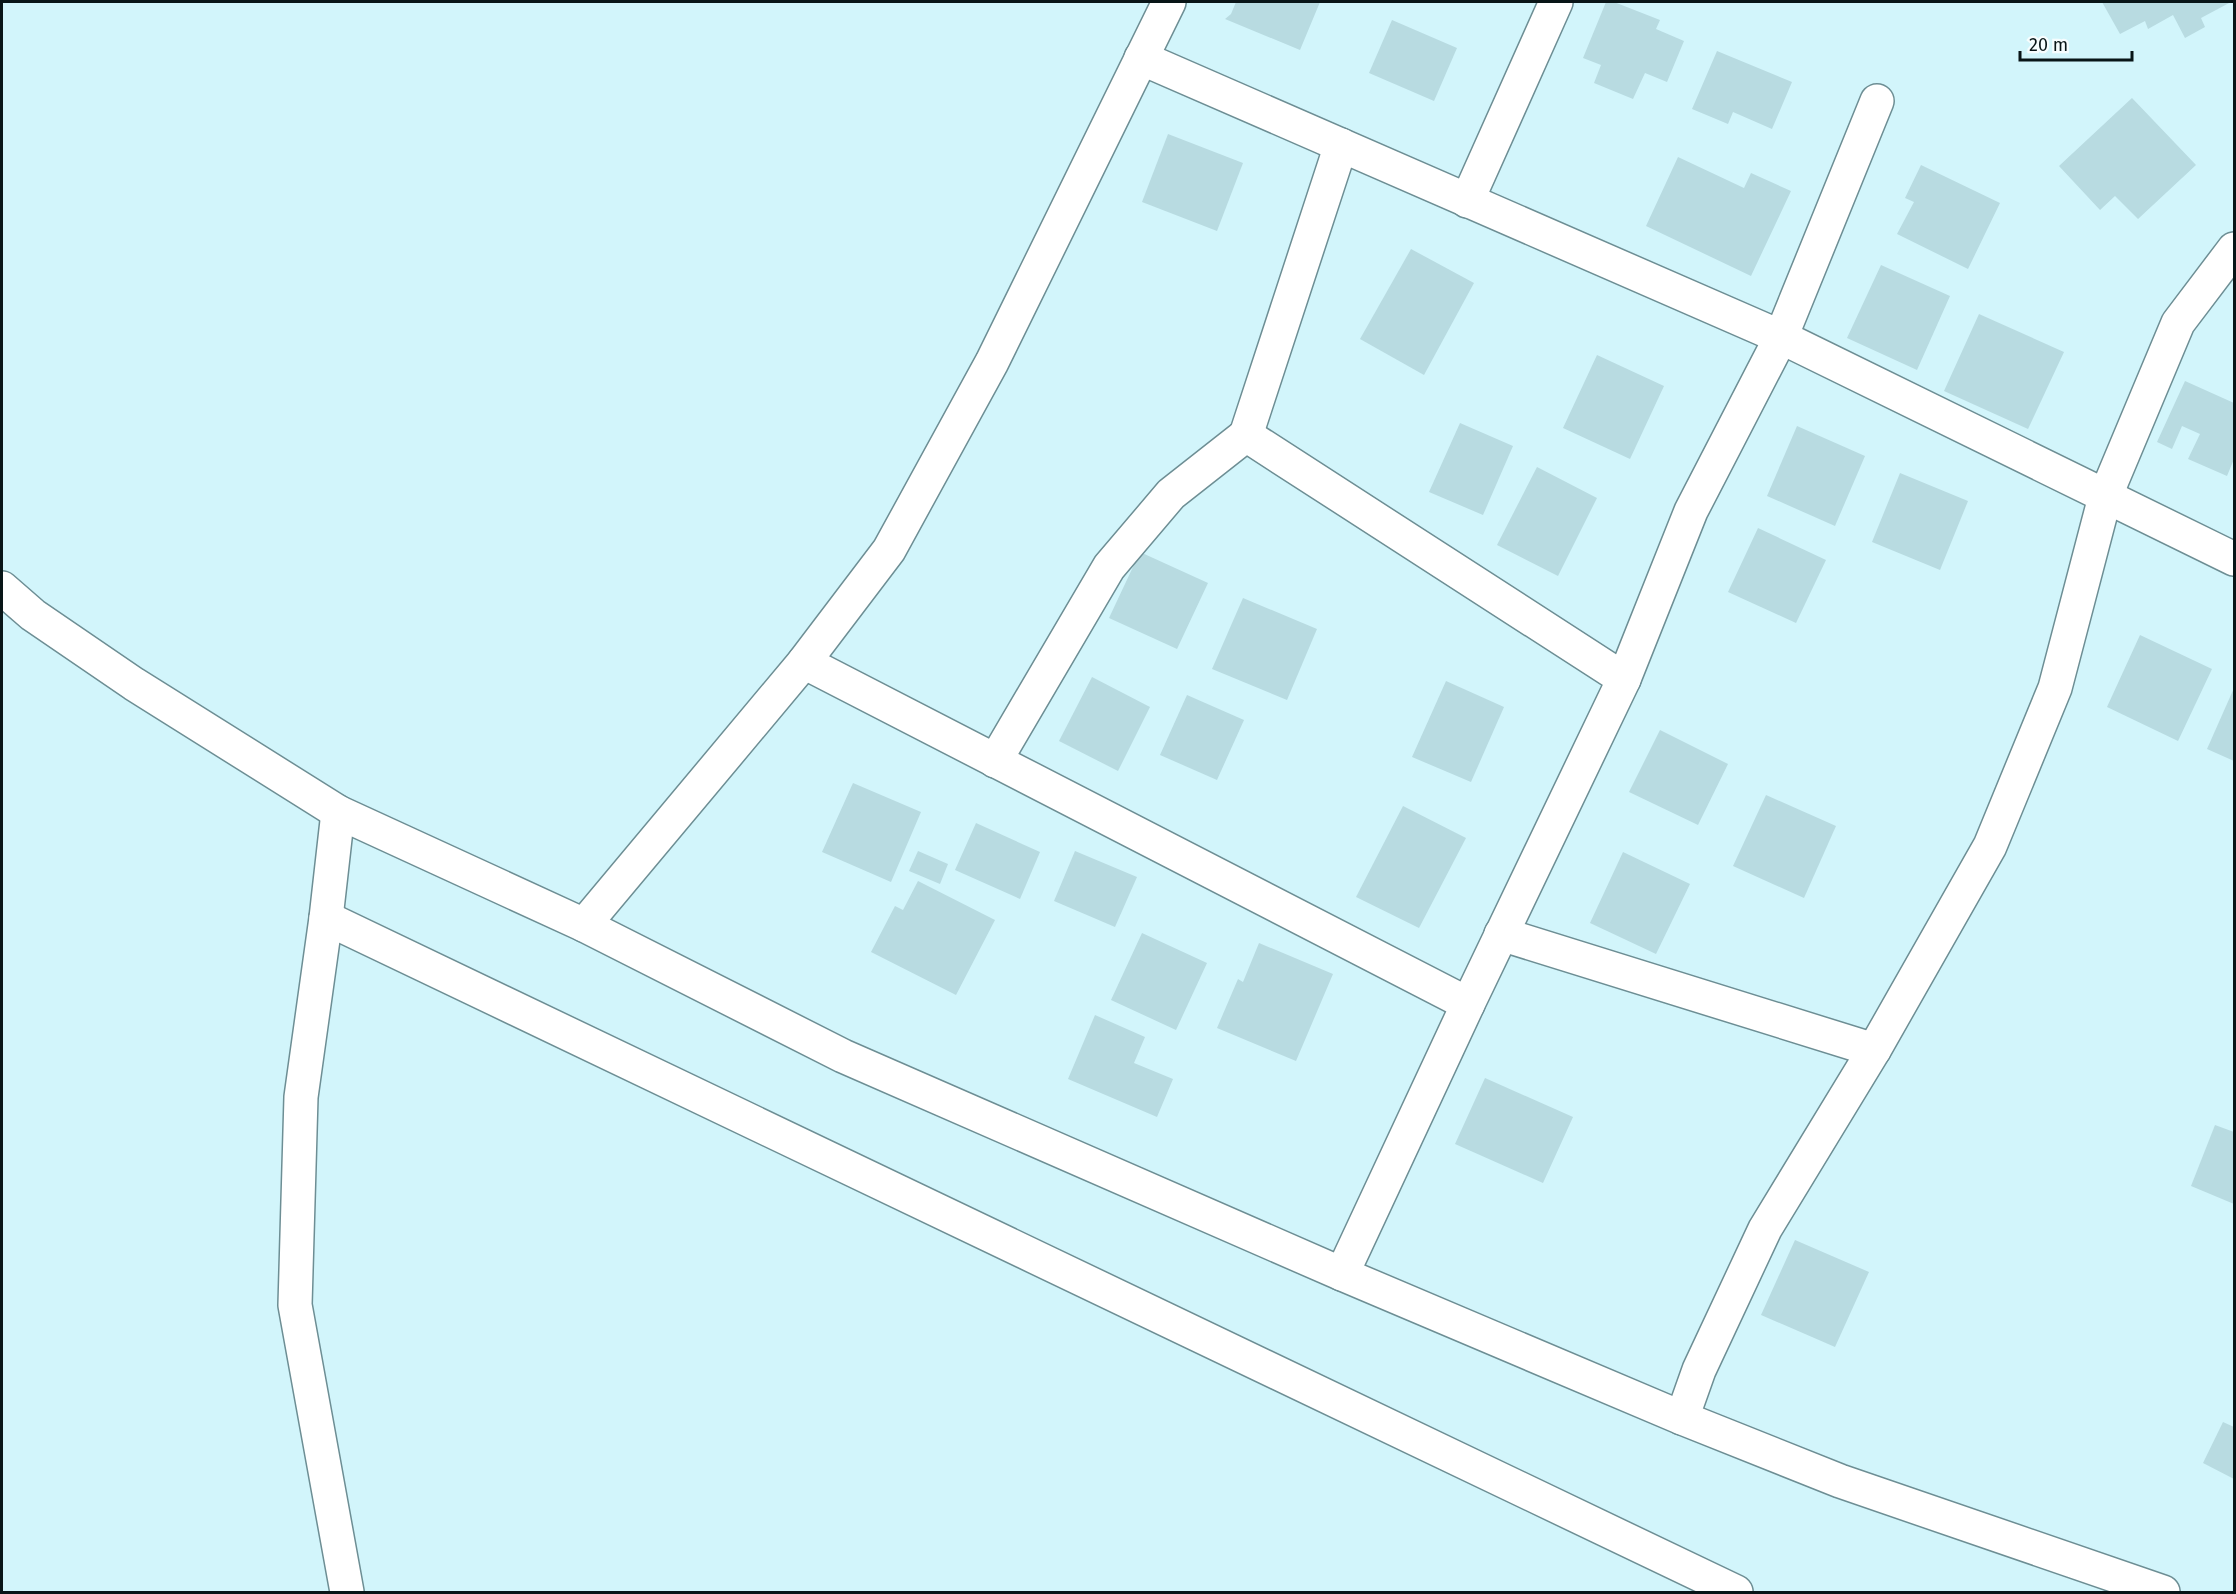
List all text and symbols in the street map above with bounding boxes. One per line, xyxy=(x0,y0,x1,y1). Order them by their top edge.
scale bar xyxy=(2020,24,2132,62)
text: 20 m xyxy=(2029,34,2068,56)

